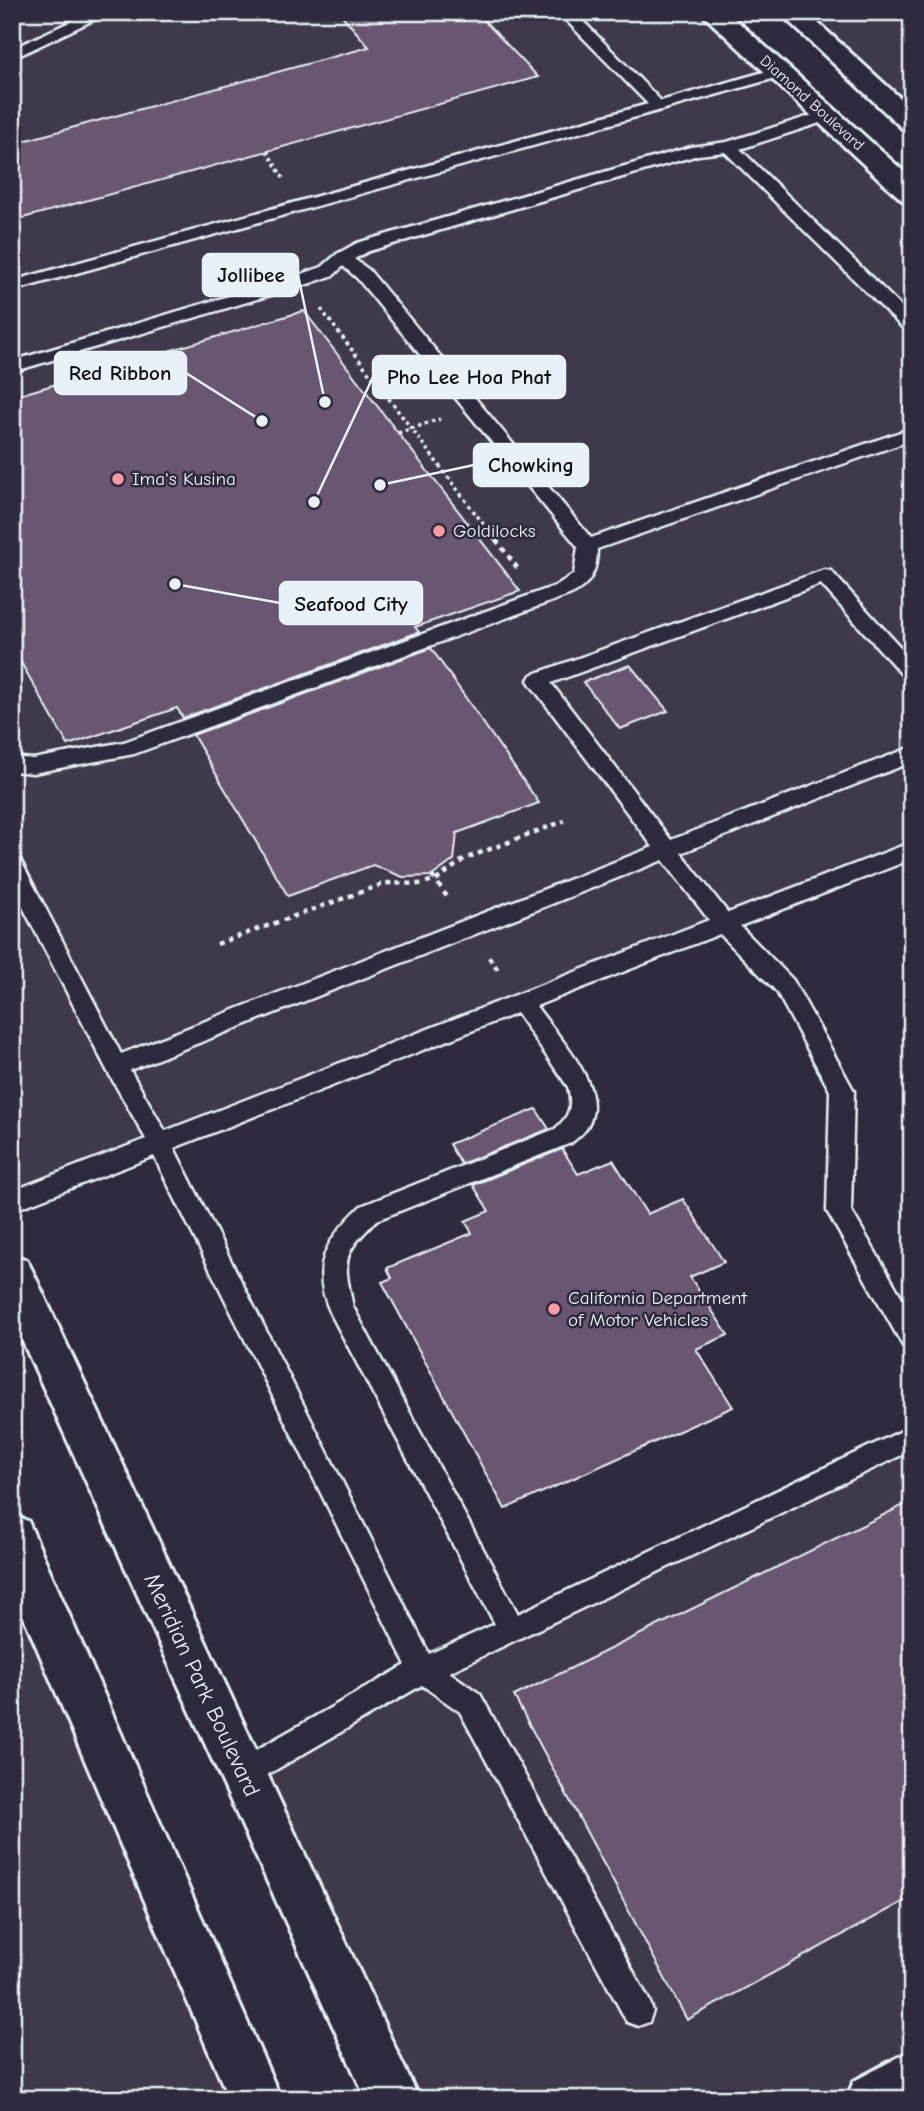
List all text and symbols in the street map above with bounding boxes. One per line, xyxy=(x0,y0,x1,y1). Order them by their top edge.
street label: Diamond Boulevard xyxy=(756,52,868,154)
callout: Jollibee xyxy=(203,254,298,296)
text: Jollibee xyxy=(217,263,285,287)
callout: Red Ribbon xyxy=(55,352,186,394)
callout: Pho Lee Hoa Phat xyxy=(373,356,565,398)
text: Red Ribbon xyxy=(69,361,171,385)
text: Pho Lee Hoa Phat xyxy=(387,365,552,389)
callout: Chowking xyxy=(474,444,588,486)
text: Chowking xyxy=(488,453,574,477)
place label: Ima's Kusina xyxy=(132,468,236,490)
marker: Ima's Kusina xyxy=(110,471,126,487)
place label: Goldilocks xyxy=(453,520,536,542)
marker: Goldilocks xyxy=(431,523,447,539)
callout: Seafood City xyxy=(280,582,422,624)
text: Seafood City xyxy=(294,592,408,616)
place label: California Department of Motor Vehicles xyxy=(568,1287,748,1331)
marker: California Department of Motor Vehicles xyxy=(546,1301,562,1317)
street label: Meridian Park Boulevard xyxy=(138,1569,266,1801)

